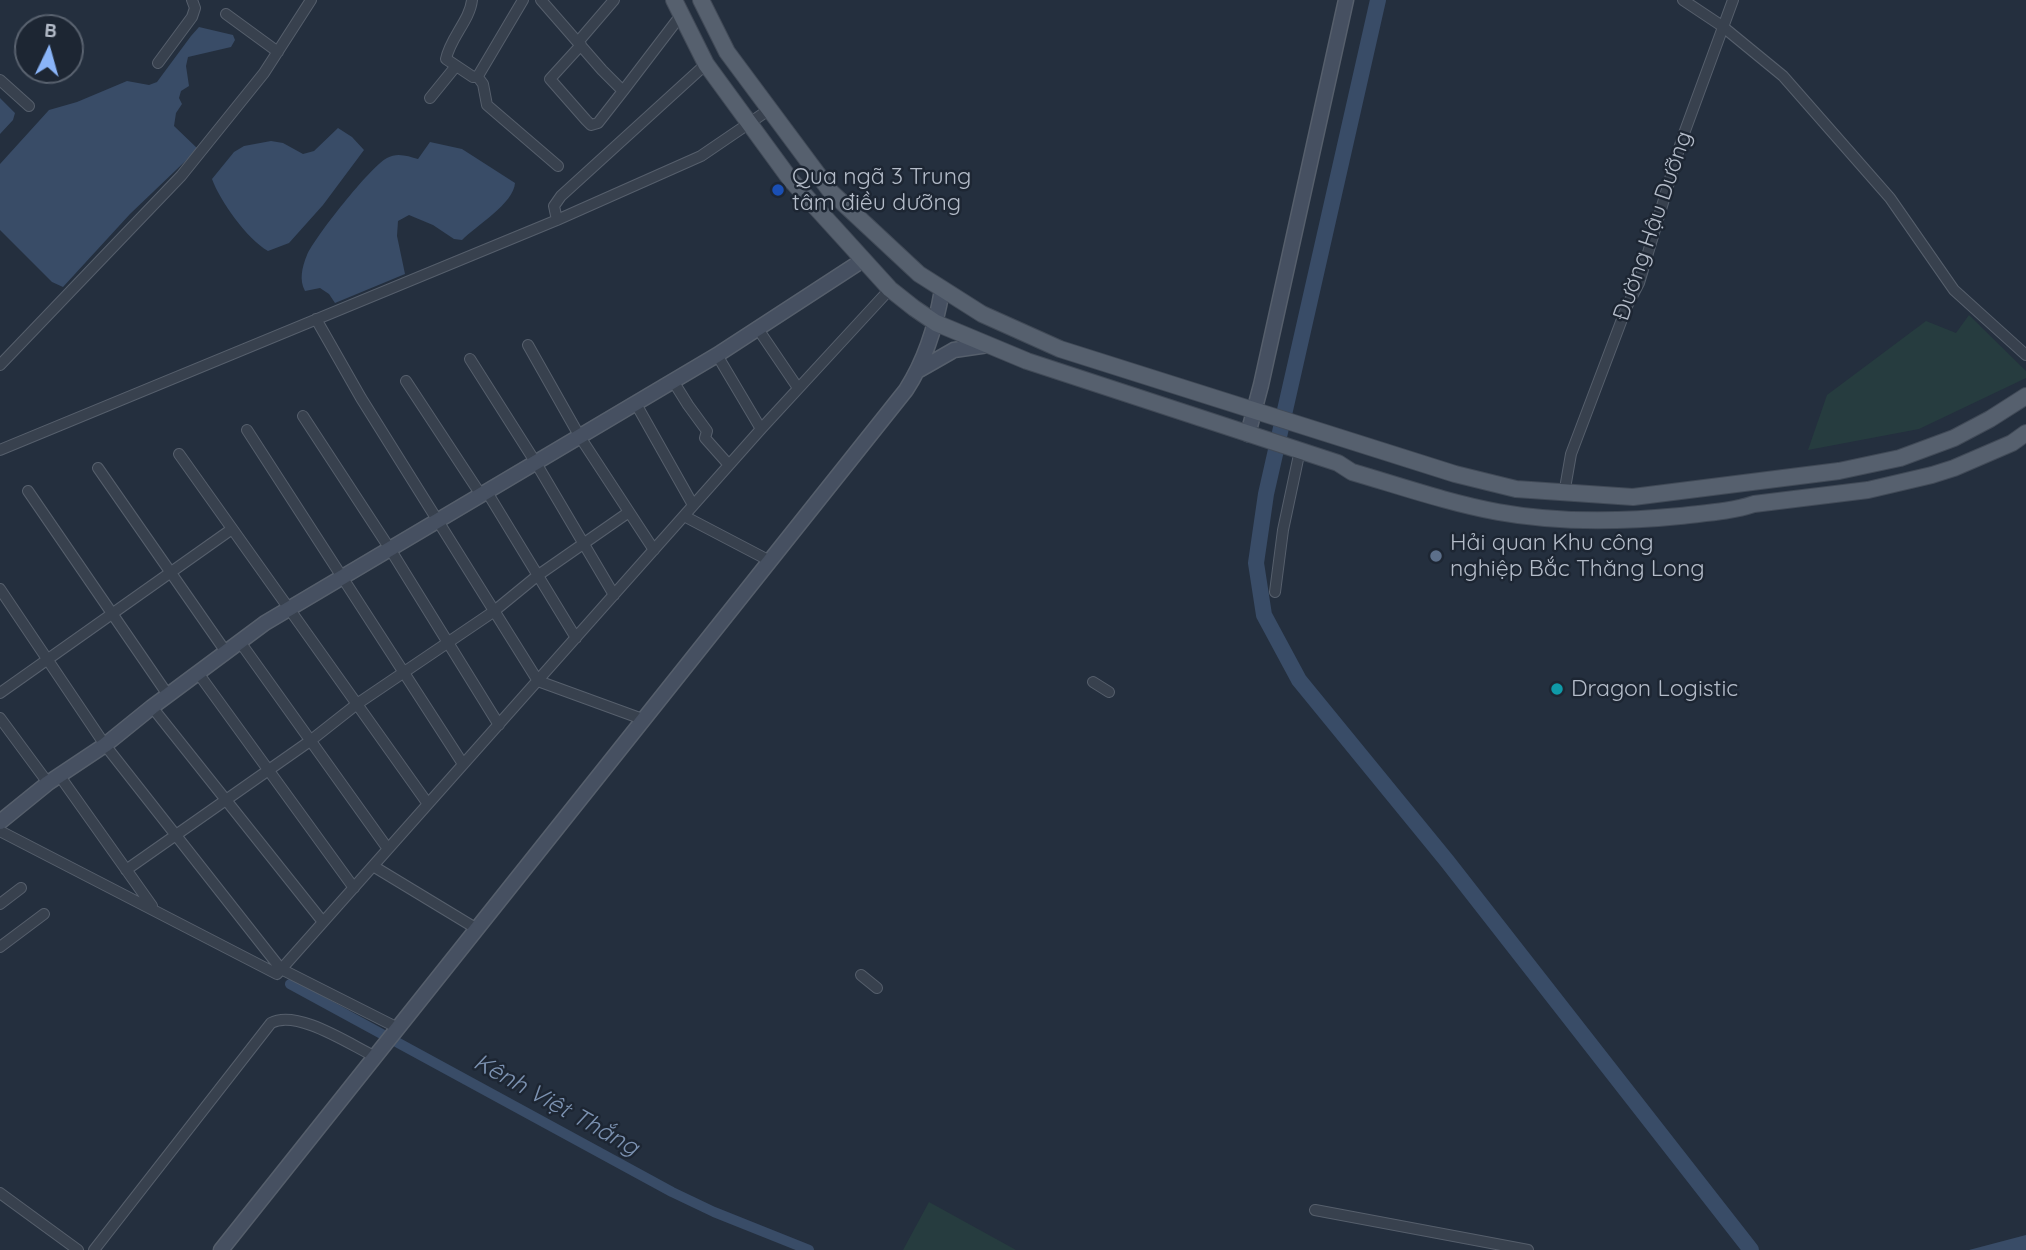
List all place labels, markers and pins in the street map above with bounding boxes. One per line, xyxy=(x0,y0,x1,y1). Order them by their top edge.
place label: Qua ngã 3 Trung tâm điều dưỡng xyxy=(792,163,971,217)
marker: Qua ngã 3 Trung tâm điều dưỡng xyxy=(770,182,786,198)
place label: Hải quan Khu công nghiệp Bắc Thăng Long xyxy=(1450,529,1705,583)
marker: Hải quan Khu công nghiệp Bắc Thăng Long xyxy=(1428,548,1444,564)
place label: Dragon Logistic xyxy=(1571,675,1738,703)
marker: Dragon Logistic xyxy=(1549,681,1565,697)

